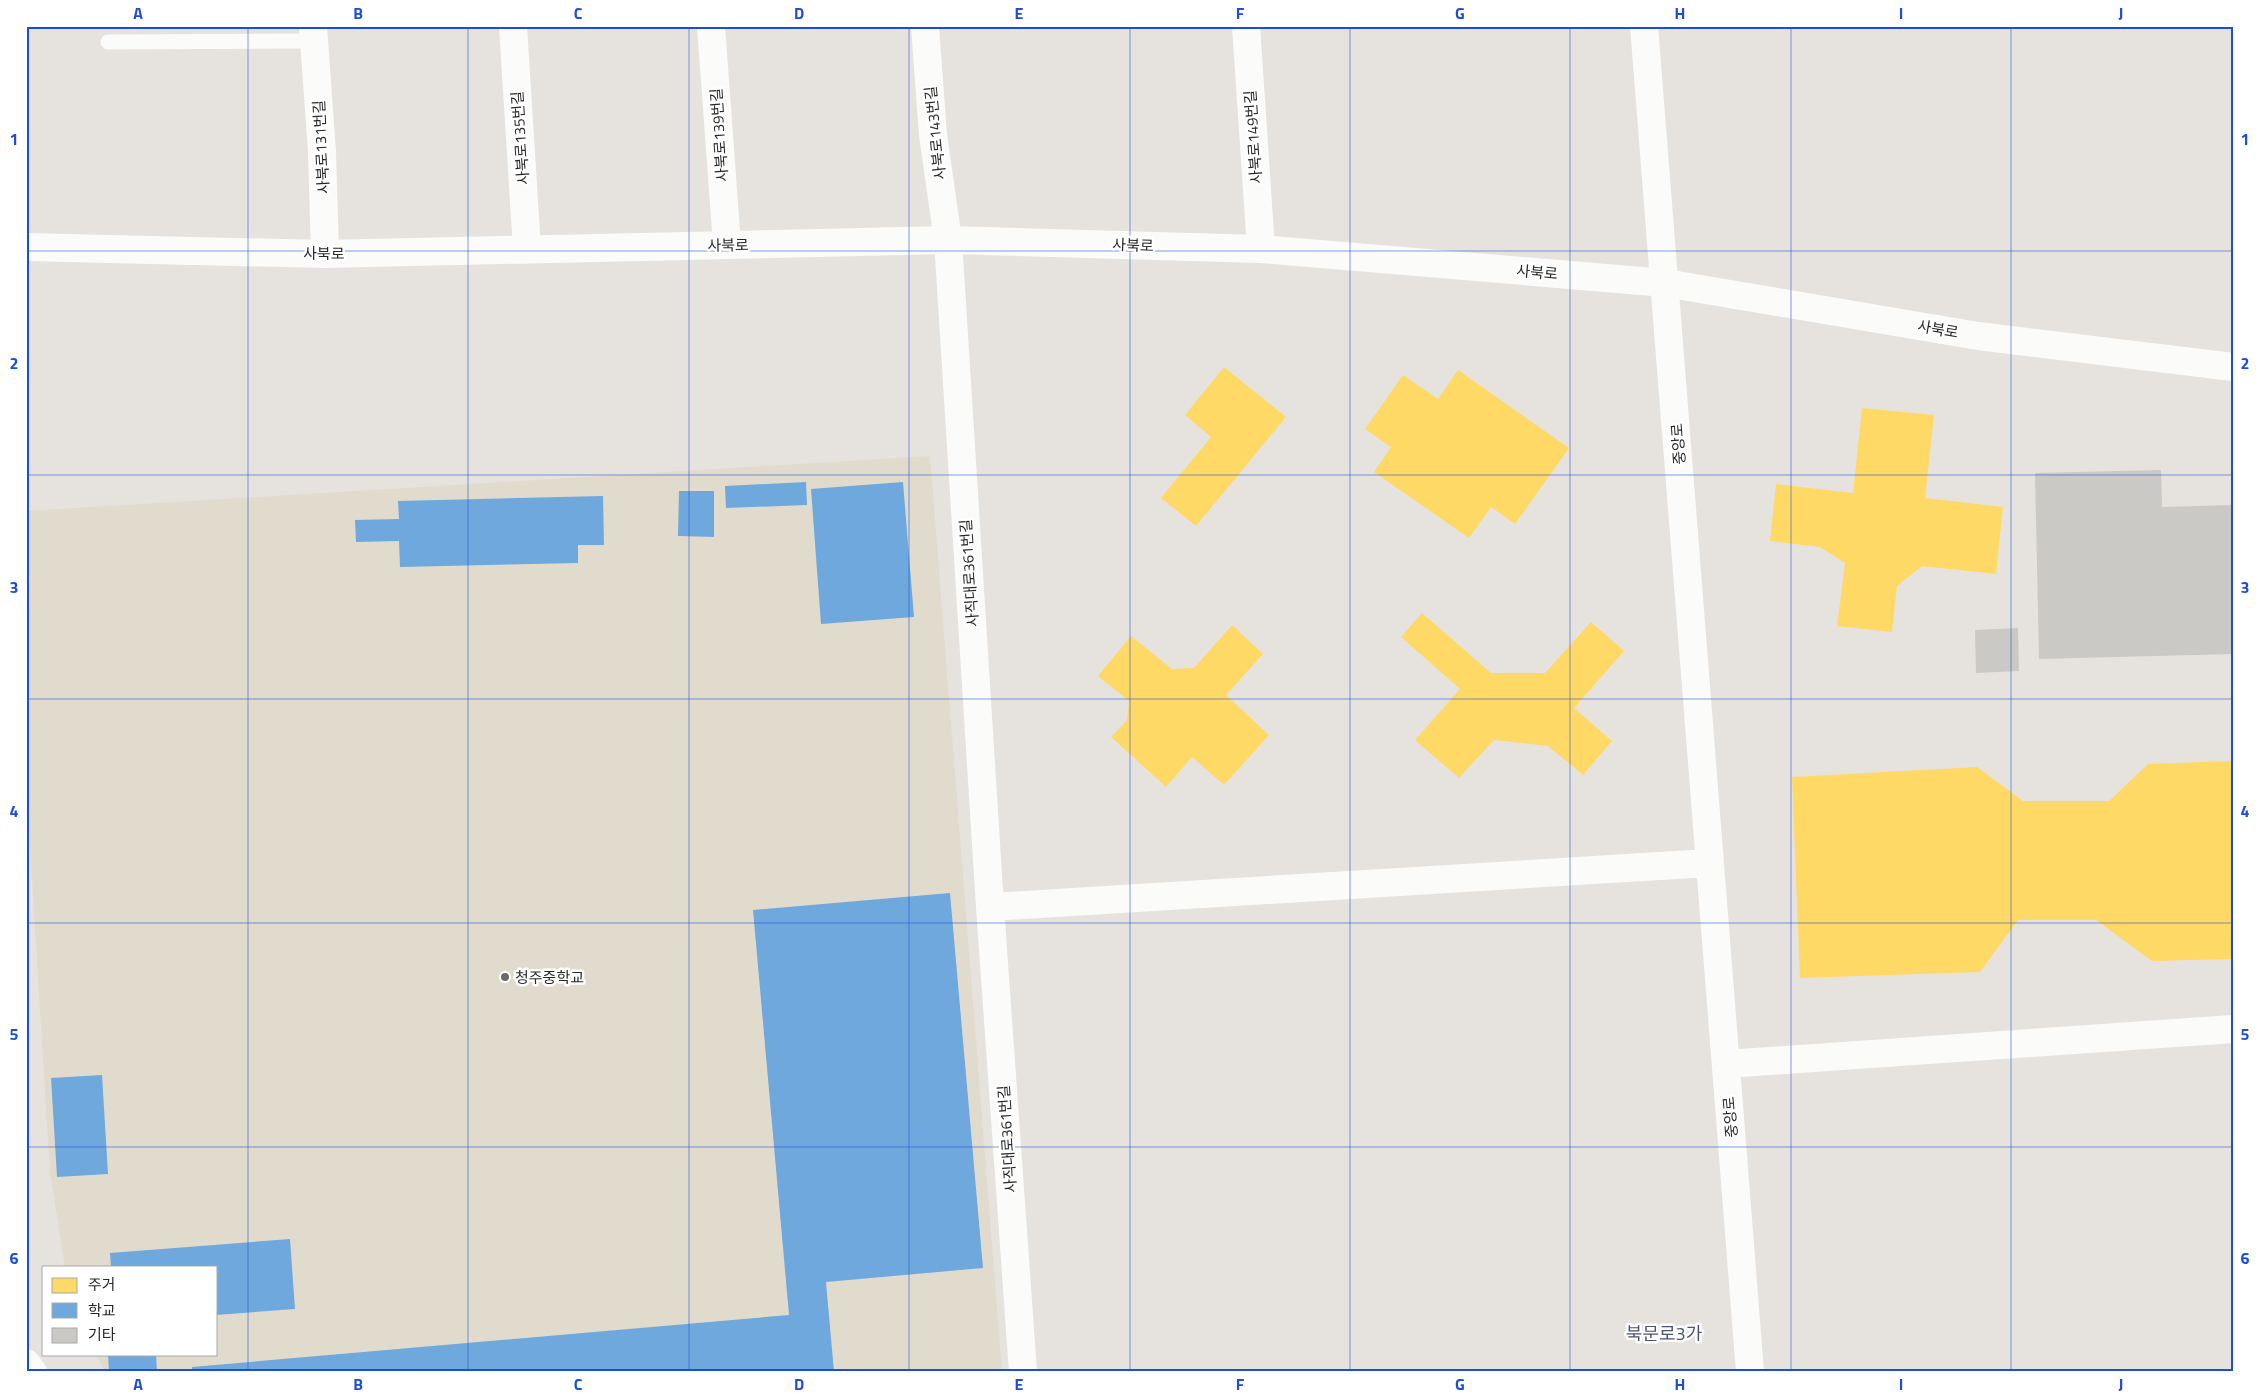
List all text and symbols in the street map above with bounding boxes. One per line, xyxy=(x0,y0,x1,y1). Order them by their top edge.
text: A xyxy=(133,1,143,25)
text: B xyxy=(353,1,363,25)
text: C xyxy=(574,1,583,25)
text: D xyxy=(794,1,804,25)
text: E xyxy=(1015,1,1024,25)
text: F xyxy=(1236,1,1245,25)
text: G xyxy=(1455,1,1465,25)
text: H xyxy=(1675,1,1685,25)
text: I xyxy=(1899,1,1903,25)
text: J xyxy=(2119,1,2123,25)
street label: 사북로143번길 xyxy=(919,85,951,181)
street label: 사북로139번길 xyxy=(704,87,734,183)
street label: 사북로149번길 xyxy=(1238,89,1268,185)
street label: 사북로135번길 xyxy=(505,90,535,186)
street label: 사북로131번길 xyxy=(307,99,335,195)
text: 1 xyxy=(10,127,18,151)
text: 1 xyxy=(2241,127,2249,151)
street label: 사북로 xyxy=(707,233,749,257)
street label: 사북로 xyxy=(1112,233,1154,257)
street label: 사북로 xyxy=(303,242,345,265)
street label: 사북로 xyxy=(1515,259,1559,285)
street label: 사북로 xyxy=(1916,314,1960,344)
text: 2 xyxy=(10,351,18,375)
text: 2 xyxy=(2241,351,2249,375)
street label: 중앙로 xyxy=(1665,423,1691,465)
street label: 사직대로361번길 xyxy=(954,518,984,628)
text: 3 xyxy=(10,575,18,599)
text: 3 xyxy=(2241,575,2249,599)
text: 4 xyxy=(10,799,19,823)
text: 4 xyxy=(2241,799,2250,823)
place label: 청주중학교 xyxy=(515,966,584,989)
marker: 청주중학교 xyxy=(499,971,511,983)
text: 5 xyxy=(10,1022,19,1046)
text: 5 xyxy=(2241,1022,2250,1046)
street label: 사직대로361번길 xyxy=(992,1084,1022,1194)
street label: 중앙로 xyxy=(1717,1095,1743,1139)
text: 6 xyxy=(10,1246,19,1270)
text: 6 xyxy=(2241,1246,2250,1270)
legend xyxy=(42,1266,218,1356)
text: 주거 xyxy=(88,1273,116,1296)
text: 학교 xyxy=(88,1299,116,1322)
district label: 북문로3가 xyxy=(1626,1320,1703,1347)
text: 기타 xyxy=(88,1323,116,1346)
text: A xyxy=(133,1372,143,1396)
text: B xyxy=(353,1372,363,1396)
text: C xyxy=(574,1372,583,1396)
text: D xyxy=(794,1372,804,1396)
text: E xyxy=(1015,1372,1024,1396)
text: F xyxy=(1236,1372,1245,1396)
text: G xyxy=(1455,1372,1465,1396)
text: H xyxy=(1675,1372,1685,1396)
text: I xyxy=(1899,1372,1903,1396)
text: J xyxy=(2119,1372,2123,1396)

